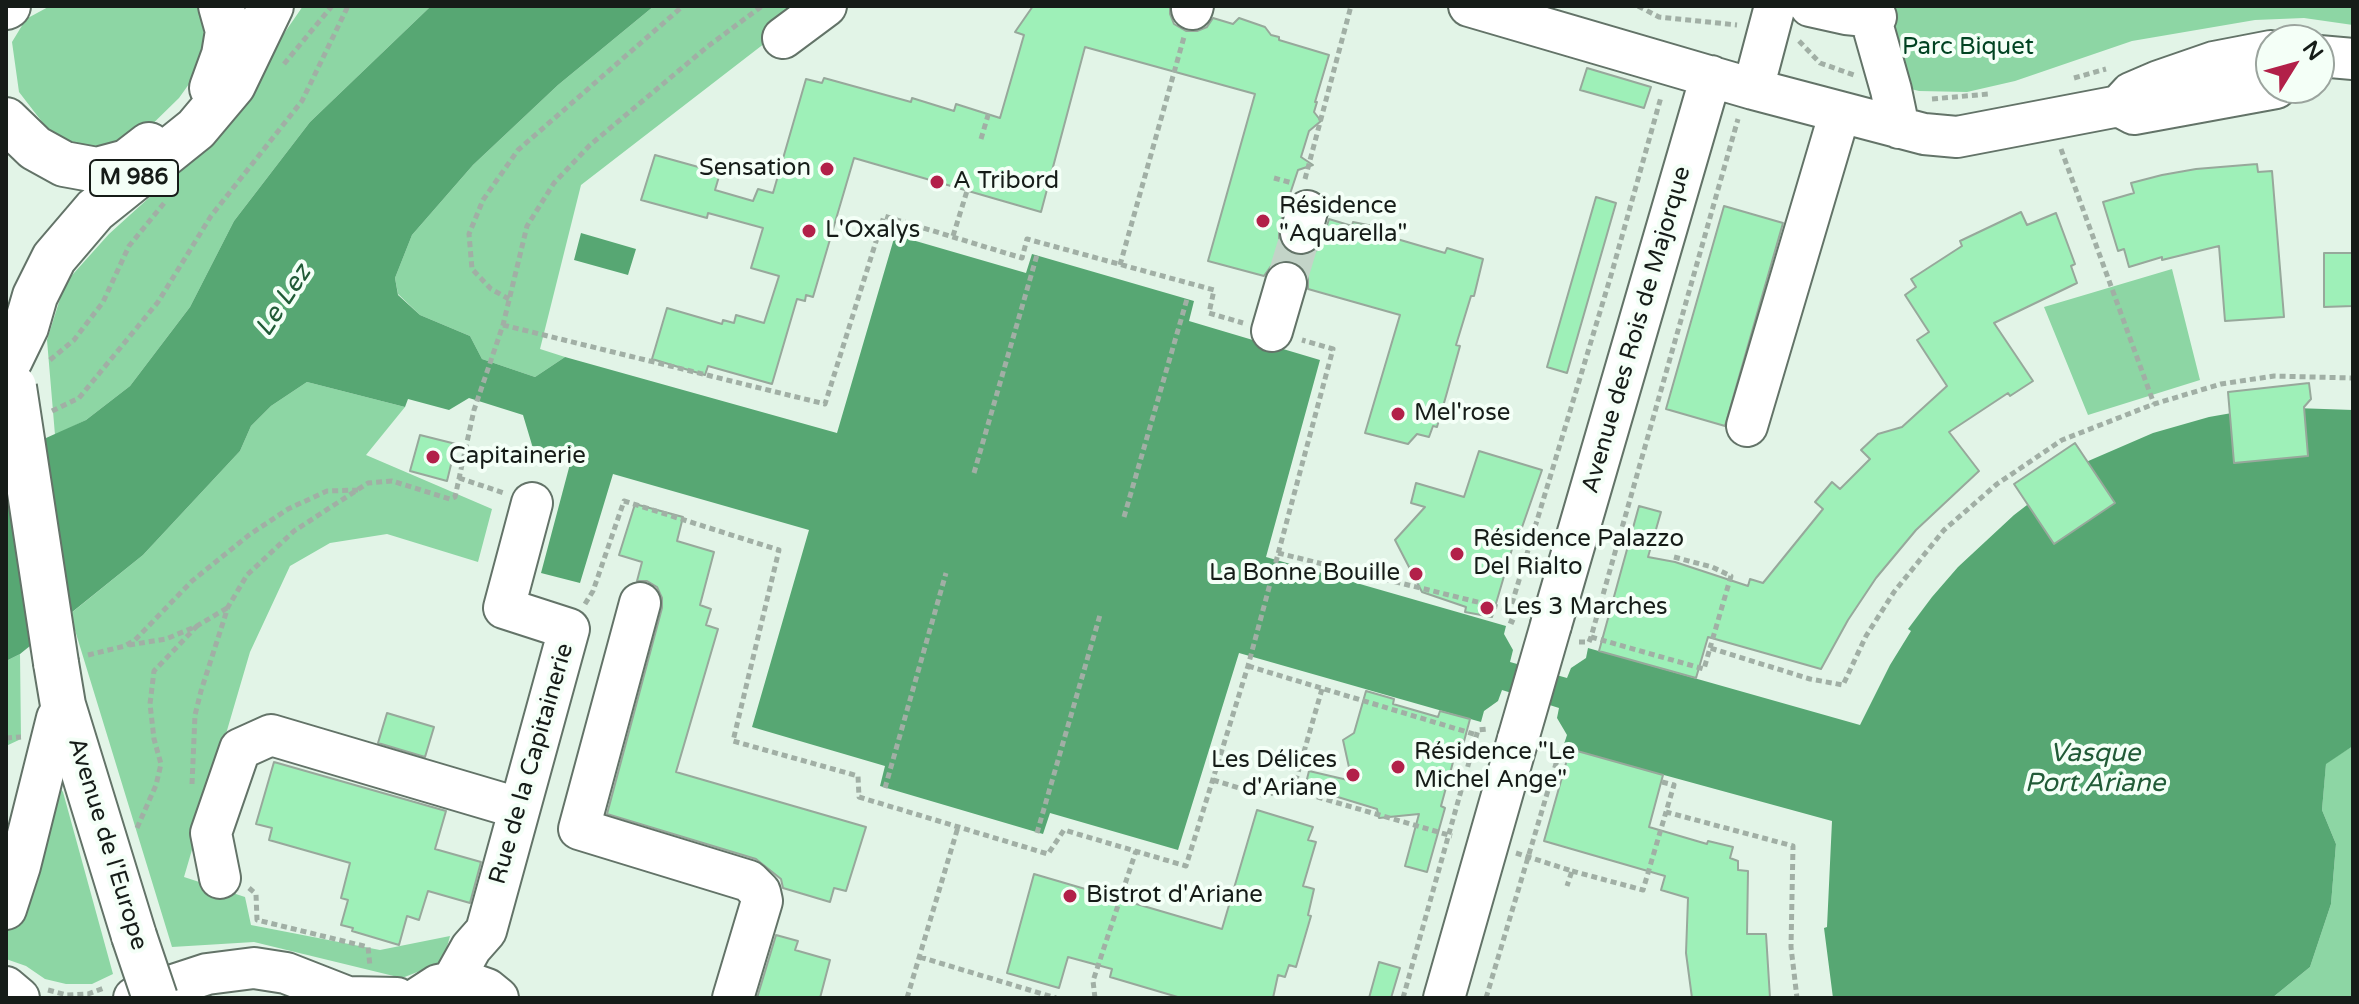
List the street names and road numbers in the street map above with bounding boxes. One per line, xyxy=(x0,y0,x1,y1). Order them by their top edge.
road number: M 986 xyxy=(90,160,178,196)
street label: Avenue des Rois de Majorque xyxy=(1577,163,1697,497)
street label: Rue de la Capitainerie xyxy=(484,640,580,888)
street label: Avenue de l'Europe xyxy=(61,735,153,953)

